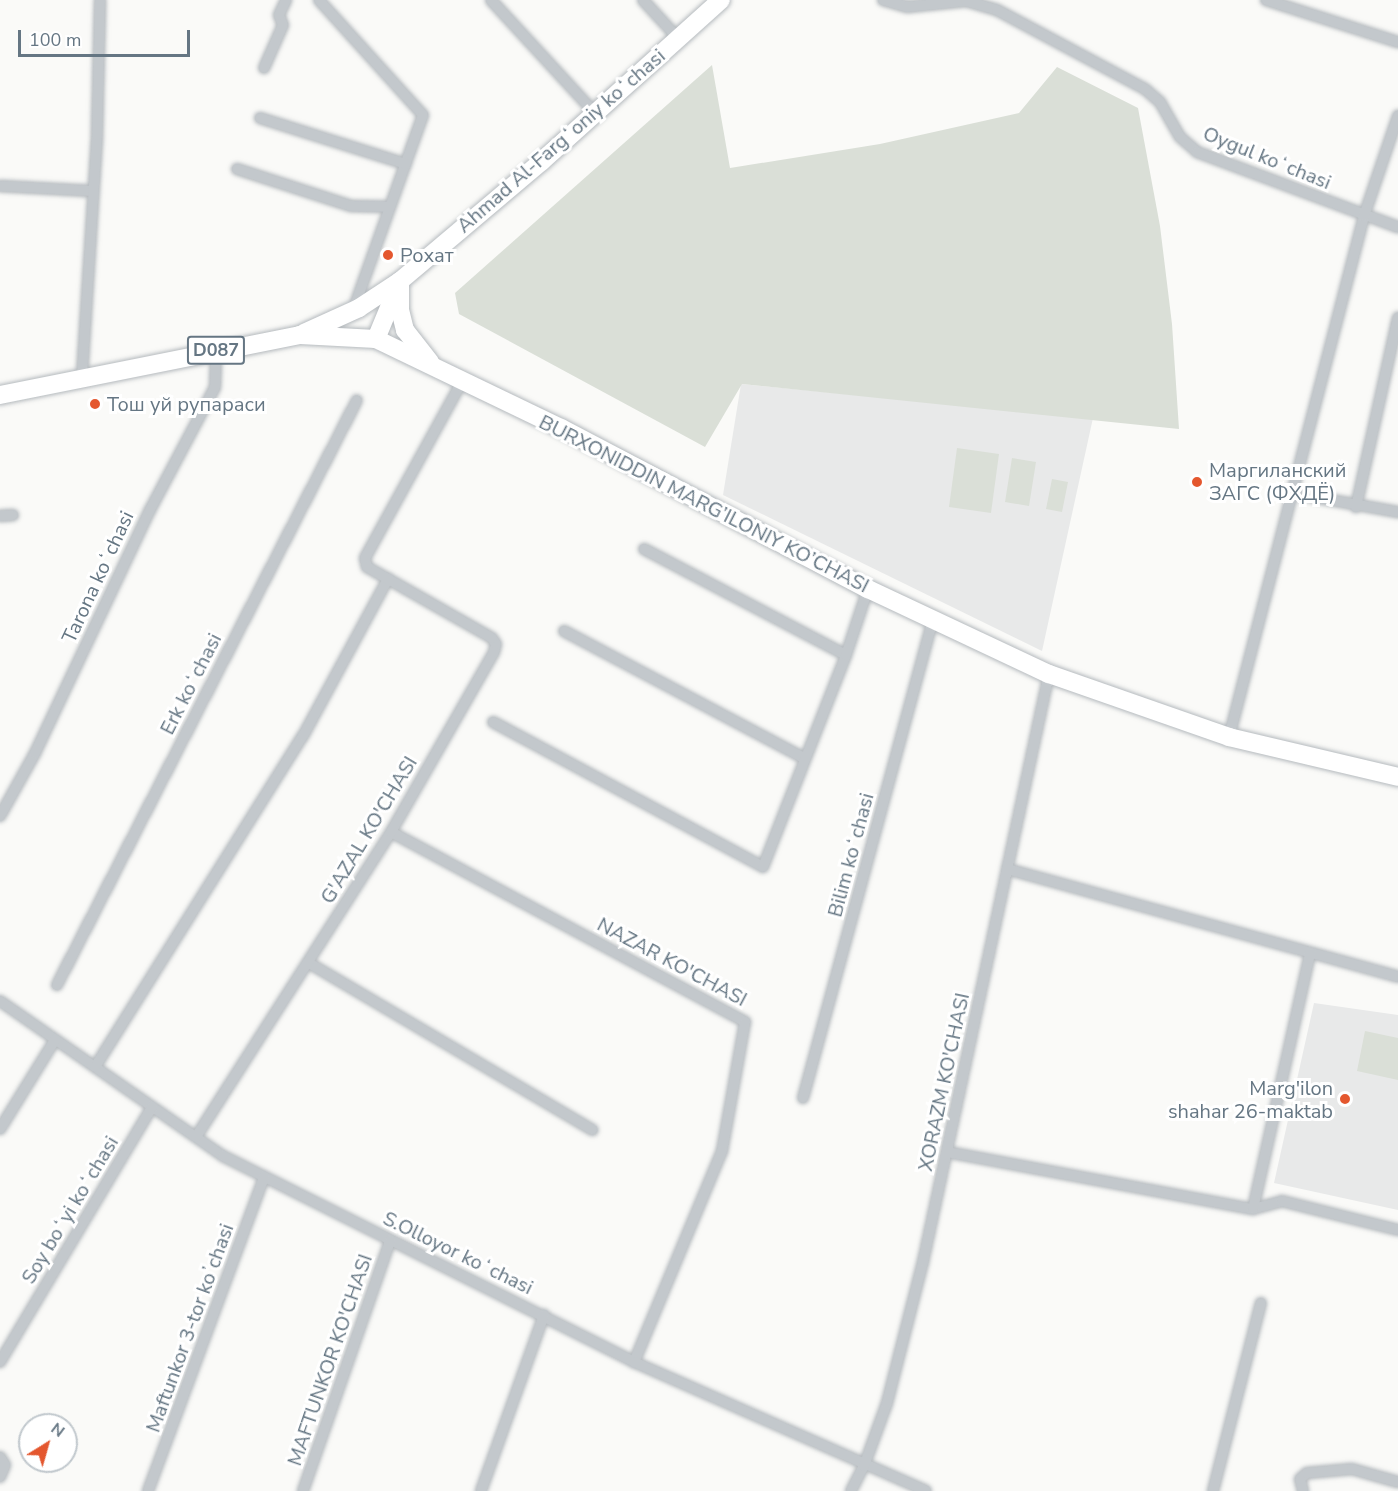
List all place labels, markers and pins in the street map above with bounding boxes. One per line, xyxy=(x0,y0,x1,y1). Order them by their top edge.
place label: Рохат xyxy=(400,243,454,267)
marker: Рохат xyxy=(381,248,395,262)
place label: Тош уй рупараси xyxy=(107,392,266,416)
marker: Тош уй рупараси xyxy=(88,397,102,411)
place label: Маргиланский ЗАГС (ФХДЁ) xyxy=(1209,458,1346,505)
marker: Маргиланский ЗАГС (ФХДЁ) xyxy=(1190,475,1204,489)
place label: Marg'ilon shahar 26-maktab xyxy=(1168,1076,1333,1123)
marker: Marg'ilon shahar 26-maktab xyxy=(1338,1092,1352,1106)

